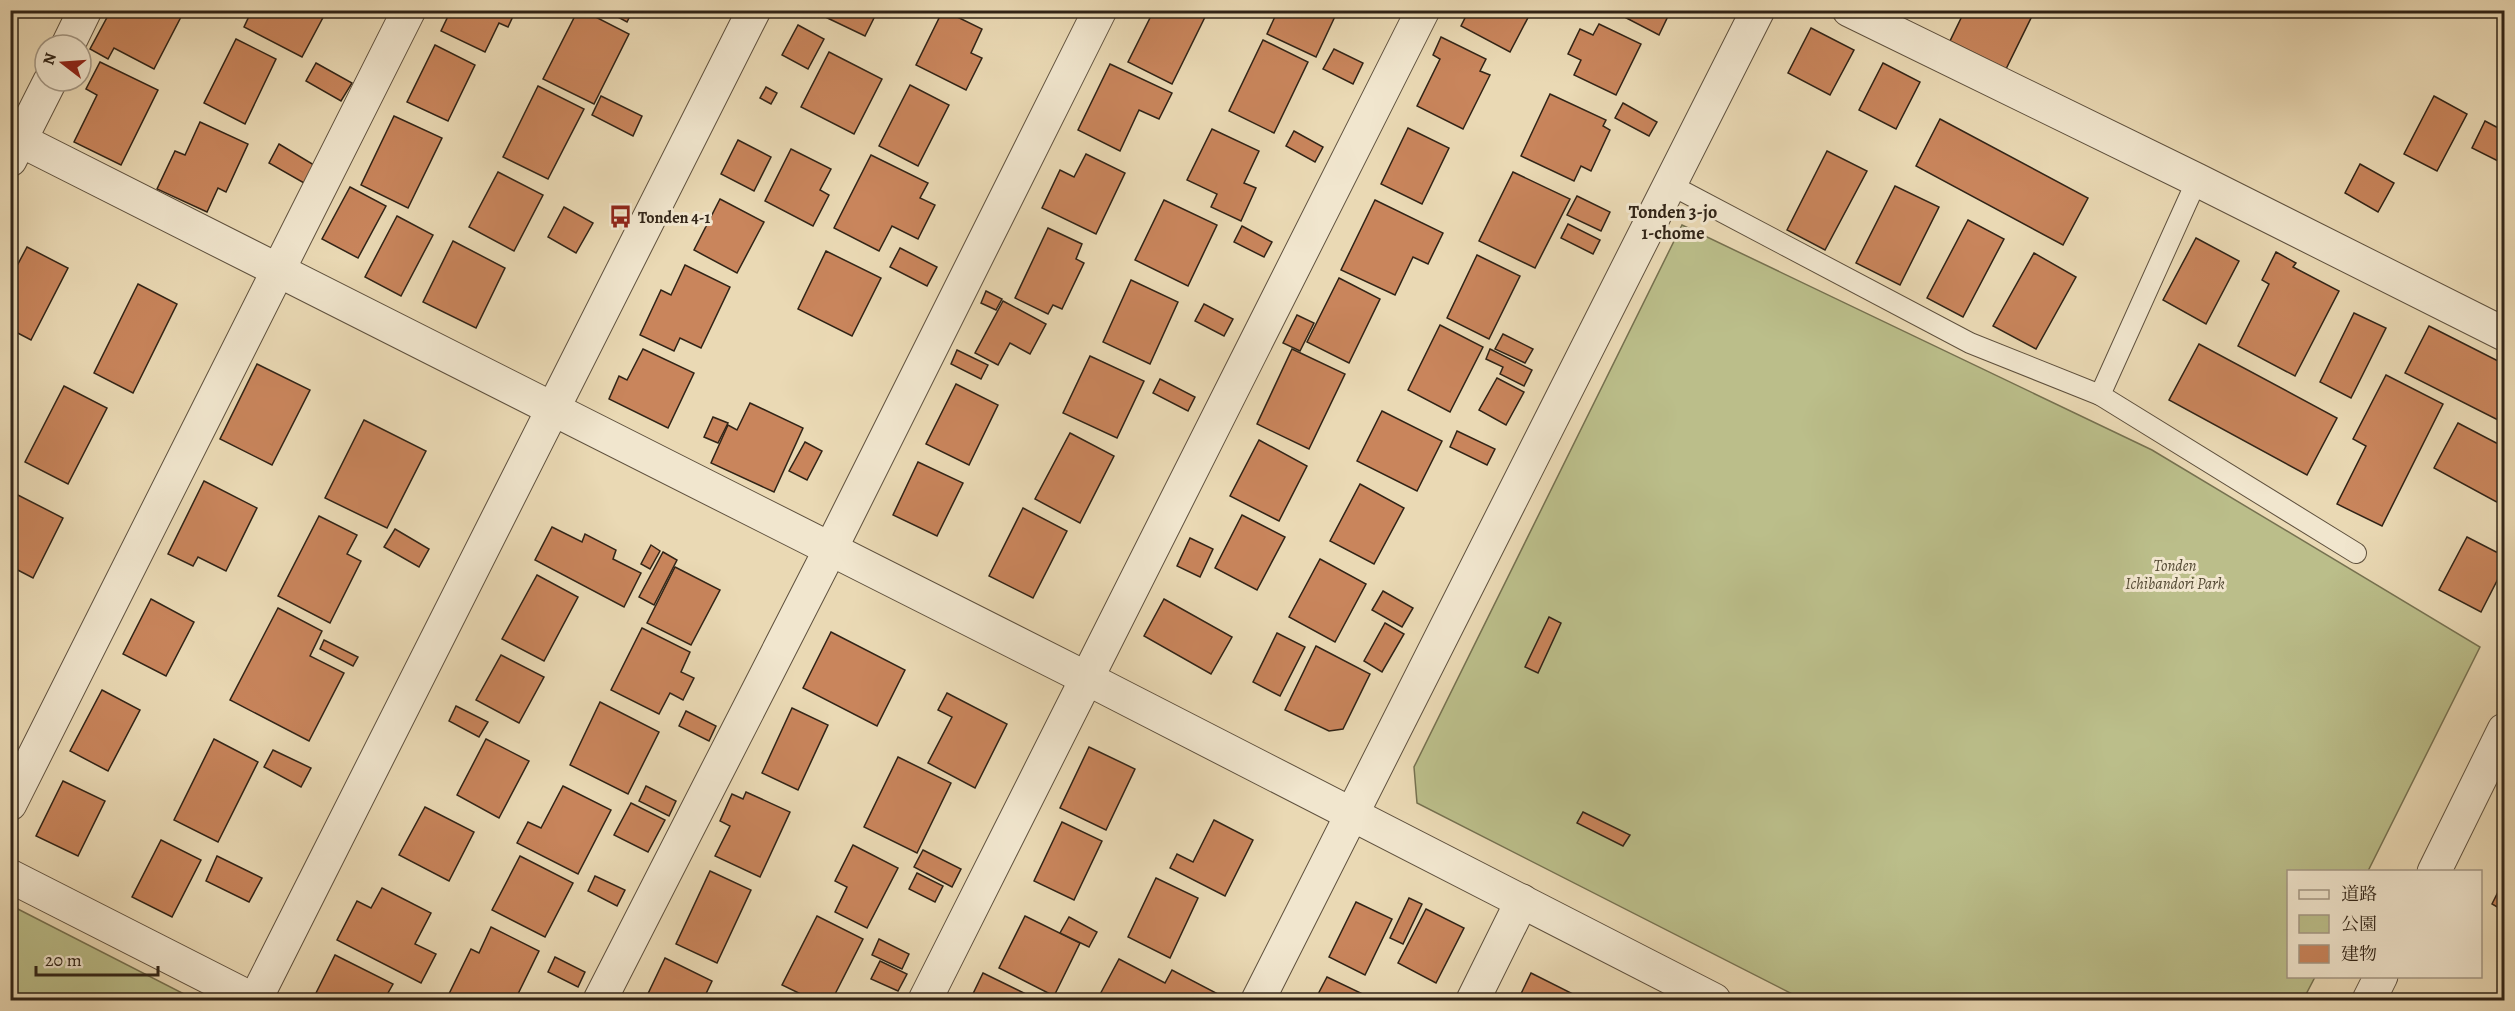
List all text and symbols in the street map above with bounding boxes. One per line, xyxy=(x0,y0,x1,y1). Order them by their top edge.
north arrow xyxy=(33,33,93,93)
text: N xyxy=(37,50,62,68)
district label: Tonden 3-jo 1-chome xyxy=(1629,200,1717,245)
bus stop icon: Tonden 4-1 xyxy=(607,204,633,230)
place label: Tonden 4-1 xyxy=(638,207,711,229)
park label: Tonden Ichibandori Park xyxy=(2125,555,2225,595)
legend xyxy=(2287,870,2482,978)
text: 道路 xyxy=(2341,882,2377,906)
text: 公園 xyxy=(2341,912,2377,936)
scale bar xyxy=(36,939,158,977)
text: 建物 xyxy=(2341,942,2377,966)
text: 20 m xyxy=(45,948,82,972)

